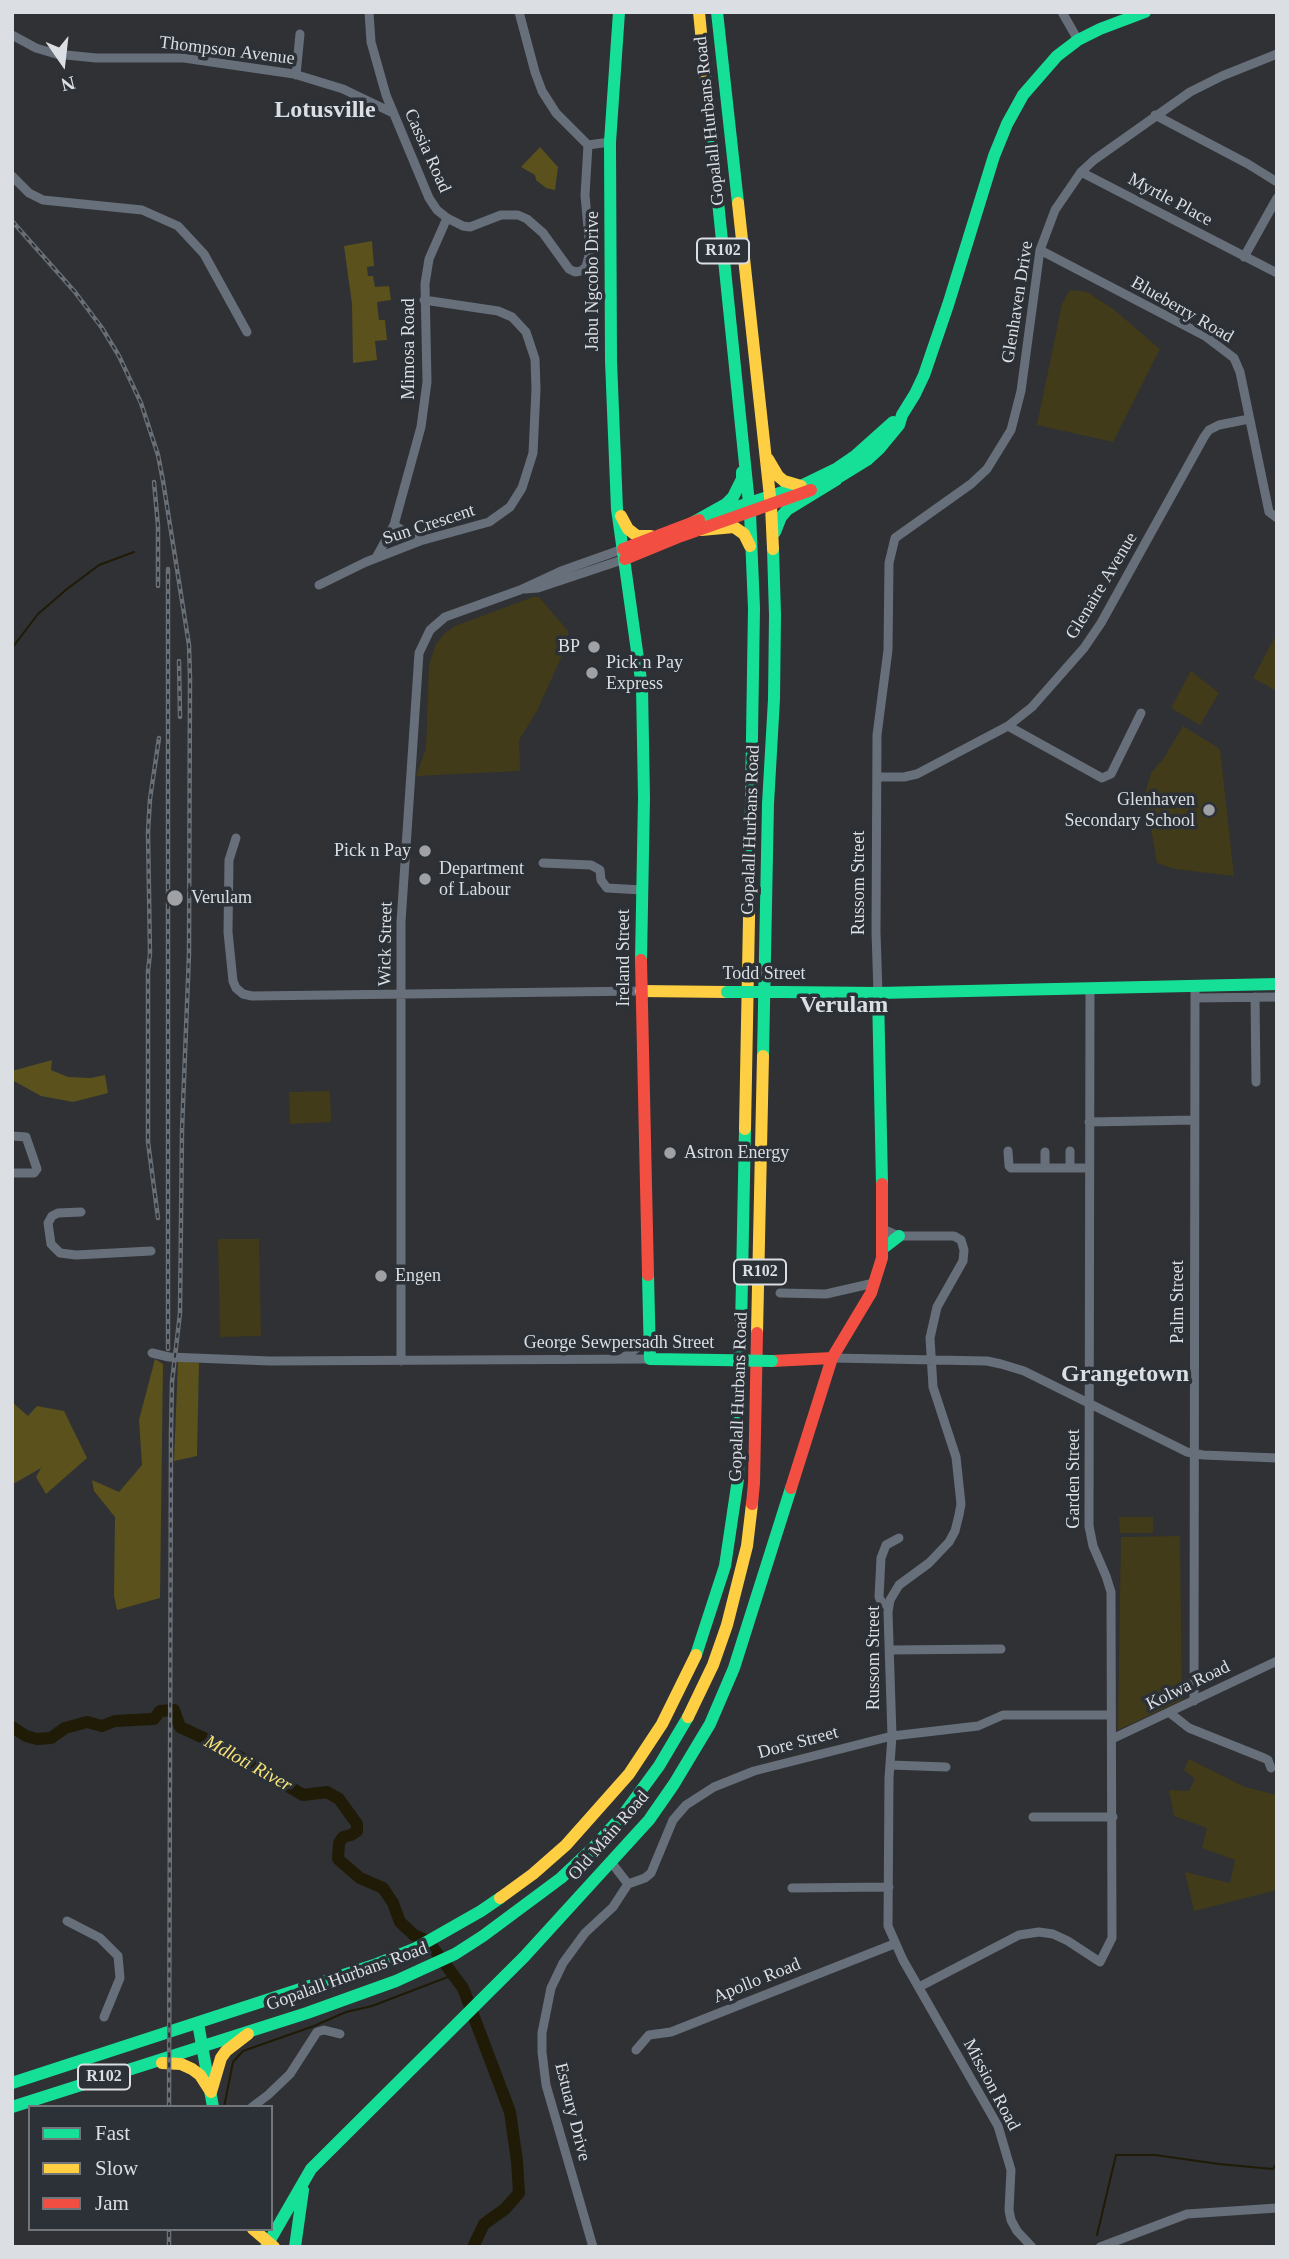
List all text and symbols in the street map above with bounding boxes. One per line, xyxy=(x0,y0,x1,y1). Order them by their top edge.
north arrow xyxy=(28,28,98,98)
street label: Thompson Avenue xyxy=(158,32,296,70)
street label: Gopalall Hurbans Road xyxy=(690,35,730,207)
text: N xyxy=(59,72,77,96)
district label: Lotusville xyxy=(274,97,376,125)
street label: Cassia Road xyxy=(399,106,455,196)
street label: Myrtle Place xyxy=(1124,169,1216,231)
street label: Jabu Ngcobo Drive xyxy=(582,211,604,351)
road number: R102 xyxy=(697,238,749,264)
street label: Glenhaven Drive xyxy=(998,239,1038,365)
street label: Blueberry Road xyxy=(1127,272,1237,348)
street label: Mimosa Road xyxy=(398,298,420,400)
street label: Sun Crescent xyxy=(380,500,478,550)
street label: Glenaire Avenue xyxy=(1062,529,1142,643)
place label: BP xyxy=(558,636,580,658)
marker: BP xyxy=(586,639,602,655)
place label: Pick n Pay Express xyxy=(606,652,683,694)
marker: Pick n Pay Express xyxy=(584,665,600,681)
street label: Gopalall Hurbans Road xyxy=(737,745,765,915)
place label: Glenhaven Secondary School xyxy=(1065,789,1195,832)
marker: Glenhaven Secondary School xyxy=(1201,802,1217,818)
street label: Russom Street xyxy=(848,831,870,935)
place label: Pick n Pay xyxy=(334,840,411,862)
marker: Pick n Pay xyxy=(417,843,433,859)
place label: Department of Labour xyxy=(439,858,524,900)
marker: Department of Labour xyxy=(417,871,433,887)
place label: Verulam xyxy=(191,887,252,909)
marker: Verulam xyxy=(165,888,185,908)
street label: Wick Street xyxy=(374,901,398,987)
street label: Ireland Street xyxy=(613,909,635,1007)
street label: Todd Street xyxy=(722,963,806,985)
district label: Verulam xyxy=(800,992,888,1020)
place label: Astron Energy xyxy=(684,1142,789,1164)
marker: Astron Energy xyxy=(662,1145,678,1161)
road number: R102 xyxy=(734,1260,786,1284)
street label: Palm Street xyxy=(1167,1260,1189,1344)
place label: Engen xyxy=(395,1265,441,1287)
marker: Engen xyxy=(373,1268,389,1284)
street label: Gopalall Hurbans Road xyxy=(725,1312,753,1482)
street label: George Sewpersadh Street xyxy=(524,1332,714,1354)
district label: Grangetown xyxy=(1061,1361,1189,1389)
street label: Garden Street xyxy=(1063,1429,1085,1529)
street label: Russom Street xyxy=(863,1606,885,1710)
street label: Kolwa Road xyxy=(1143,1656,1233,1716)
street label: Dore Street xyxy=(755,1722,841,1764)
water label: Mdloti River xyxy=(200,1731,296,1797)
street label: Old Main Road xyxy=(564,1787,654,1885)
street label: Gopalall Hurbans Road xyxy=(263,1938,431,2016)
street label: Apollo Road xyxy=(710,1954,804,2008)
street label: Mission Road xyxy=(958,2036,1024,2134)
street label: Estuary Drive xyxy=(549,2061,595,2163)
road number: R102 xyxy=(78,2064,130,2090)
legend xyxy=(28,2105,273,2231)
text: Fast xyxy=(95,2121,130,2145)
text: Slow xyxy=(95,2156,138,2180)
text: Jam xyxy=(95,2191,129,2215)

